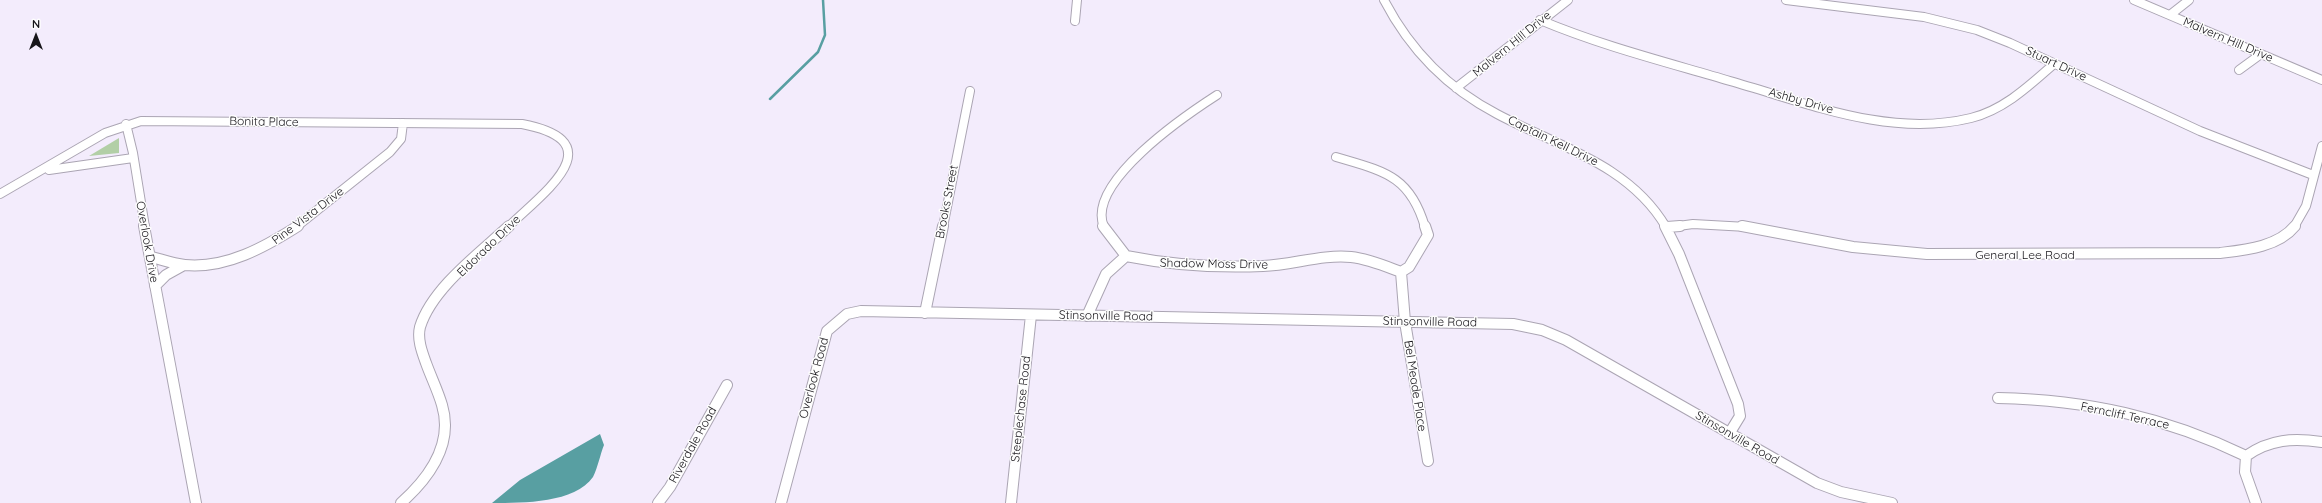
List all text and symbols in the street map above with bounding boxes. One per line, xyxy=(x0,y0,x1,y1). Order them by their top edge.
street label: Malvern Hill Drive xyxy=(1470,8,1554,80)
street label: Malvern Hill Drive xyxy=(2181,15,2275,65)
north arrow xyxy=(16,16,56,56)
text: N xyxy=(32,17,40,31)
street label: Stuart Drive xyxy=(2023,44,2089,84)
street label: Ashby Drive xyxy=(1767,85,1835,117)
street label: Captain Kell Drive xyxy=(1505,113,1601,169)
street label: Bonita Place xyxy=(229,114,299,130)
street label: Brooks Street xyxy=(933,164,961,240)
street label: Pine Vista Drive xyxy=(269,184,347,248)
street label: Overlook Drive xyxy=(133,200,161,284)
street label: Eldorado Drive xyxy=(454,212,524,280)
street label: General Lee Road xyxy=(1975,248,2075,262)
street label: Shadow Moss Drive xyxy=(1160,256,1268,272)
street label: Stinsonville Road xyxy=(1059,308,1153,324)
street label: Stinsonville Road xyxy=(1383,314,1477,330)
street label: Overlook Road xyxy=(796,336,832,420)
street label: Bel Meade Place xyxy=(1401,339,1429,433)
street label: Steeplechase Road xyxy=(1008,355,1034,463)
street label: Ferncliff Terrace xyxy=(2079,400,2171,432)
street label: Riverdale Road xyxy=(666,404,720,486)
street label: Stinsonville Road xyxy=(1693,408,1781,468)

